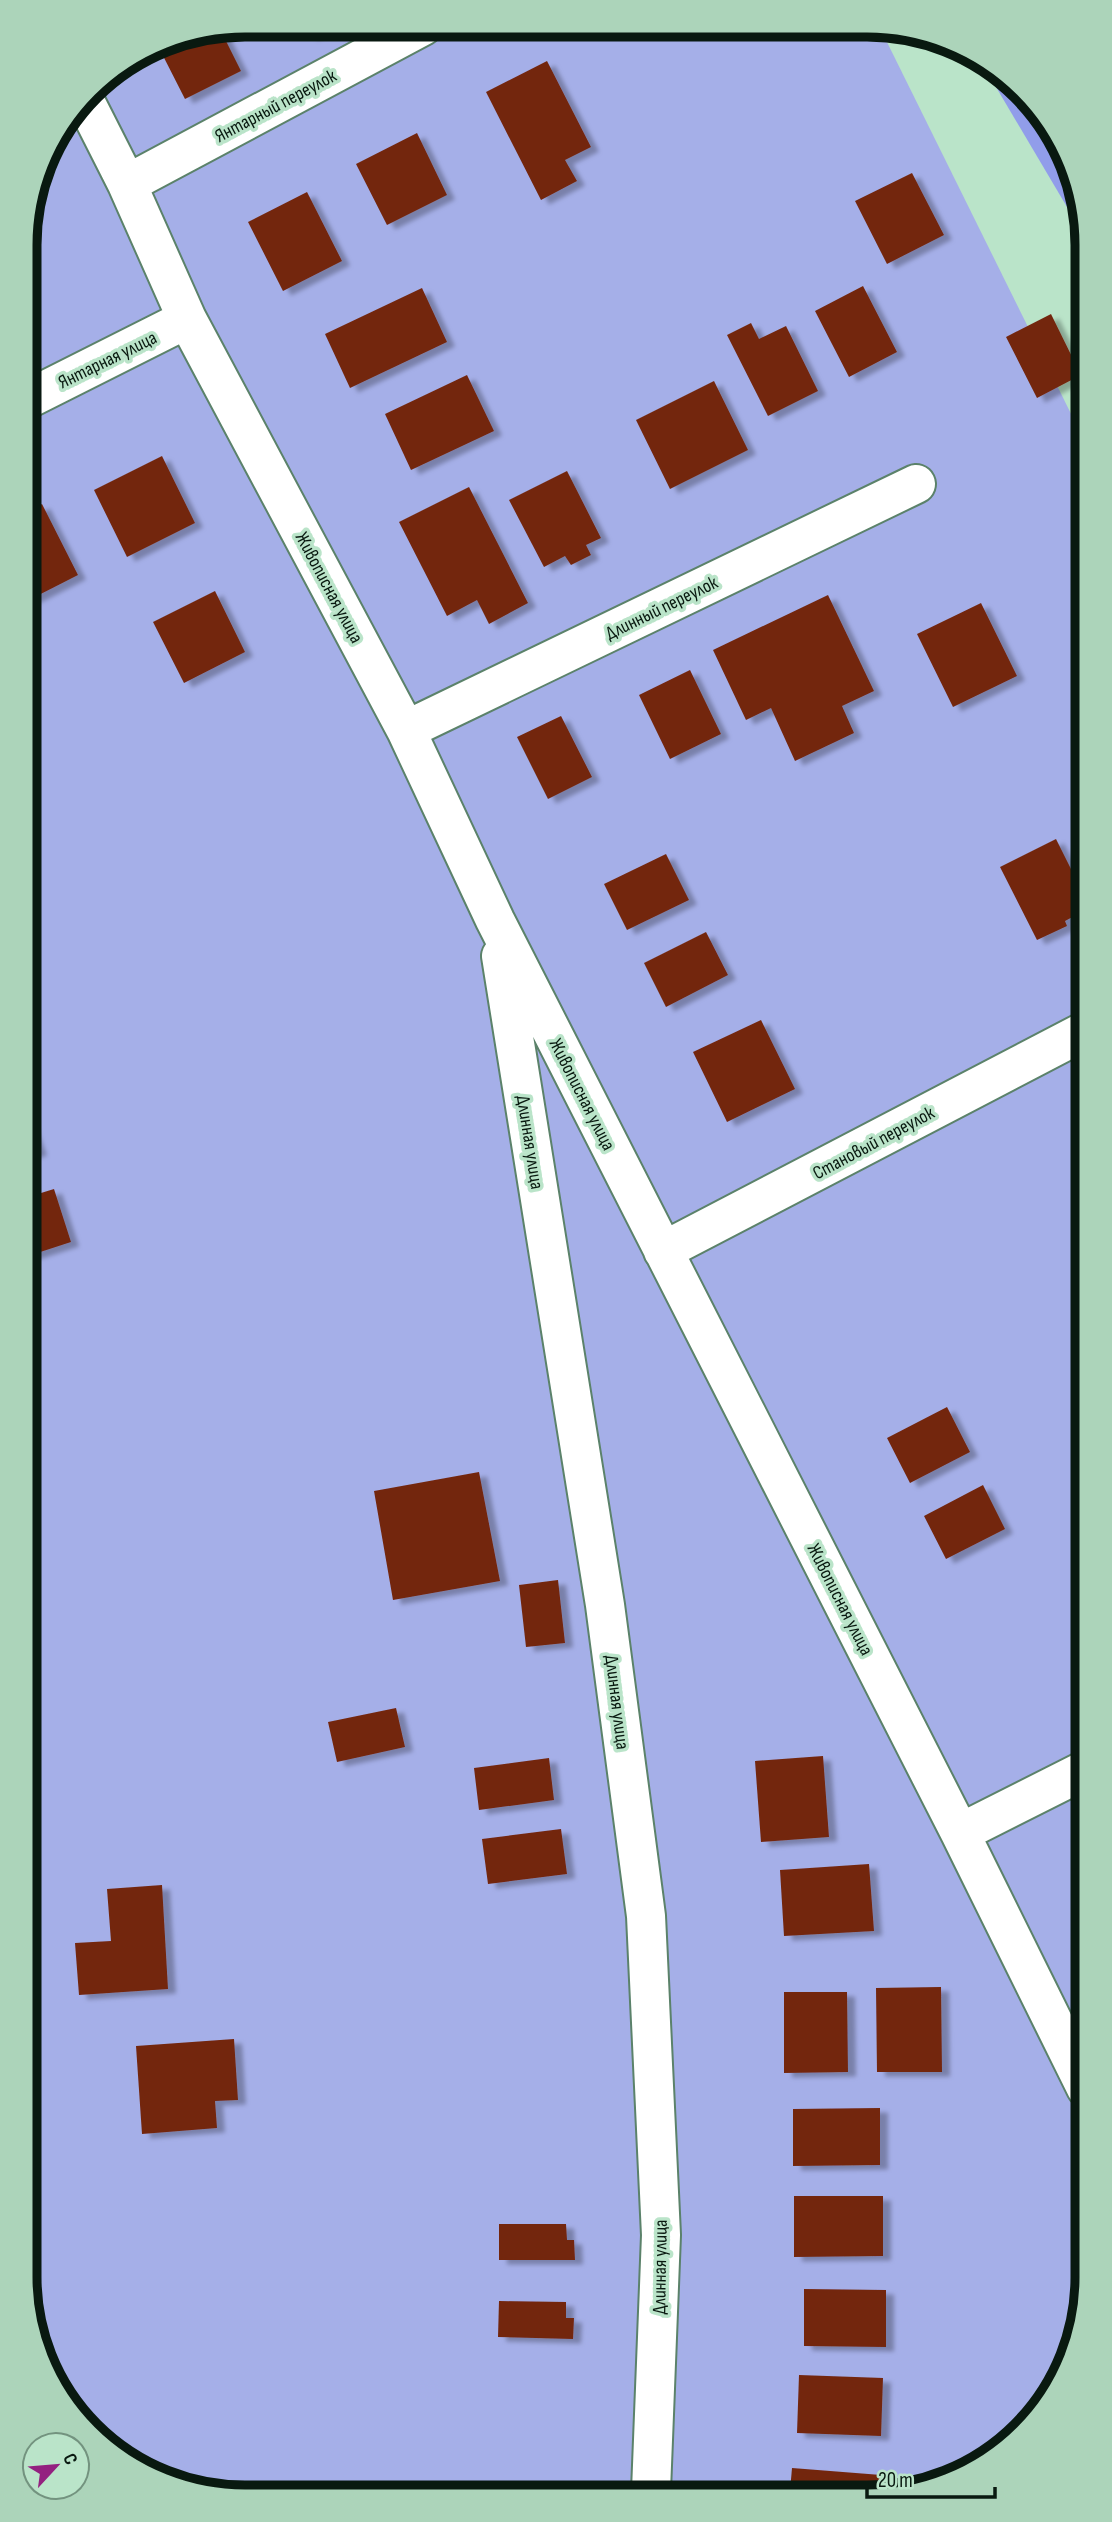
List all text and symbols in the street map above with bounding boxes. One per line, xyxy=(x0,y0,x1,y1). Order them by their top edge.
street label: Янтарный переулок xyxy=(211,64,341,148)
street label: Янтарная улица xyxy=(55,327,161,394)
street label: Живописная улица xyxy=(290,528,368,647)
street label: Длинный переулок xyxy=(602,571,722,645)
street label: Живописная улица xyxy=(544,1035,620,1154)
street label: Длинная улица xyxy=(511,1094,548,1191)
street label: Становый переулок xyxy=(809,1101,939,1185)
street label: Живописная улица xyxy=(802,1540,878,1659)
street label: Длинная улица xyxy=(599,1654,634,1751)
street label: Длинная улица xyxy=(648,2219,673,2315)
north arrow xyxy=(21,2431,91,2501)
text: С xyxy=(57,2450,83,2469)
scale bar xyxy=(867,2456,995,2500)
text: 20 m xyxy=(878,2468,913,2493)

